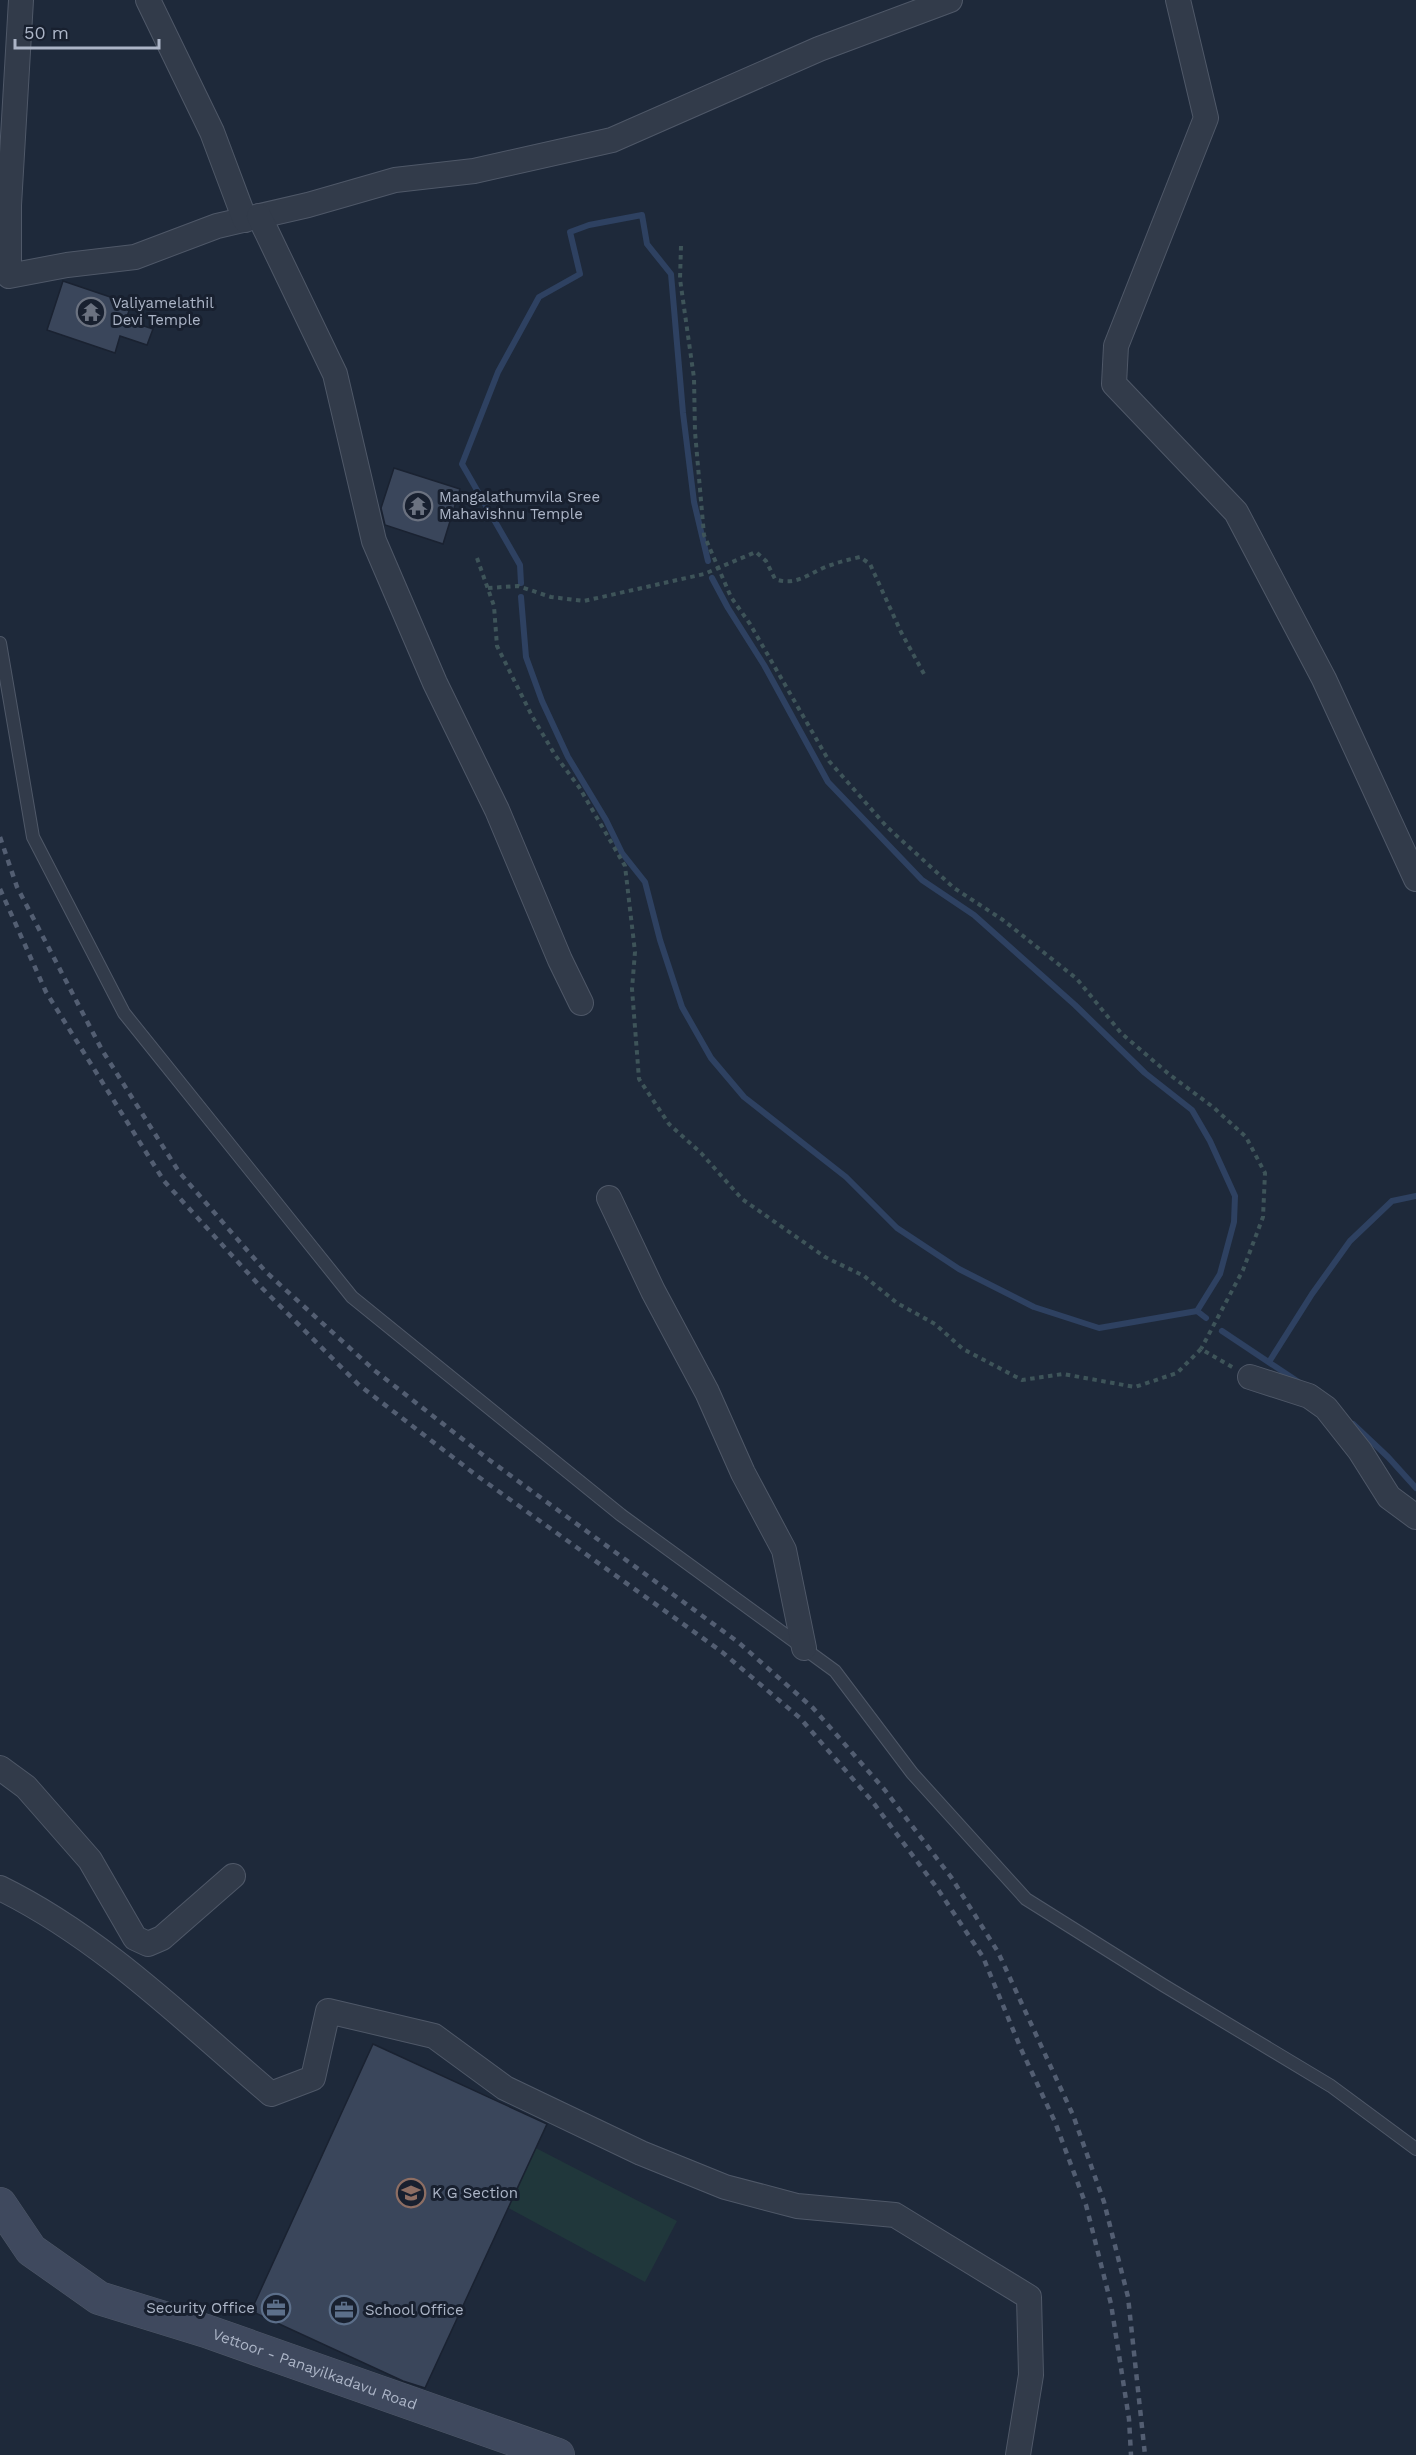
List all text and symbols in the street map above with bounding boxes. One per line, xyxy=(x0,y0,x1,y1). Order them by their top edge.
scale bar xyxy=(15,12,159,50)
text: 50 m xyxy=(24,22,69,43)
place label: Valiyamelathil Devi Temple xyxy=(112,294,214,329)
temple icon: Valiyamelathil Devi Temple xyxy=(75,296,107,328)
place label: Mangalathumvila Sree Mahavishnu Temple xyxy=(439,488,600,523)
temple icon: Mangalathumvila Sree Mahavishnu Temple xyxy=(402,490,434,522)
school or university icon: K G Section xyxy=(395,2177,427,2209)
place label: K G Section xyxy=(432,2184,518,2202)
office icon: Security Office xyxy=(260,2292,292,2324)
office icon: School Office xyxy=(328,2294,360,2326)
place label: Security Office xyxy=(146,2299,255,2317)
place label: School Office xyxy=(365,2301,464,2319)
street label: Vettoor - Panayilkadavu Road xyxy=(210,2325,419,2414)

